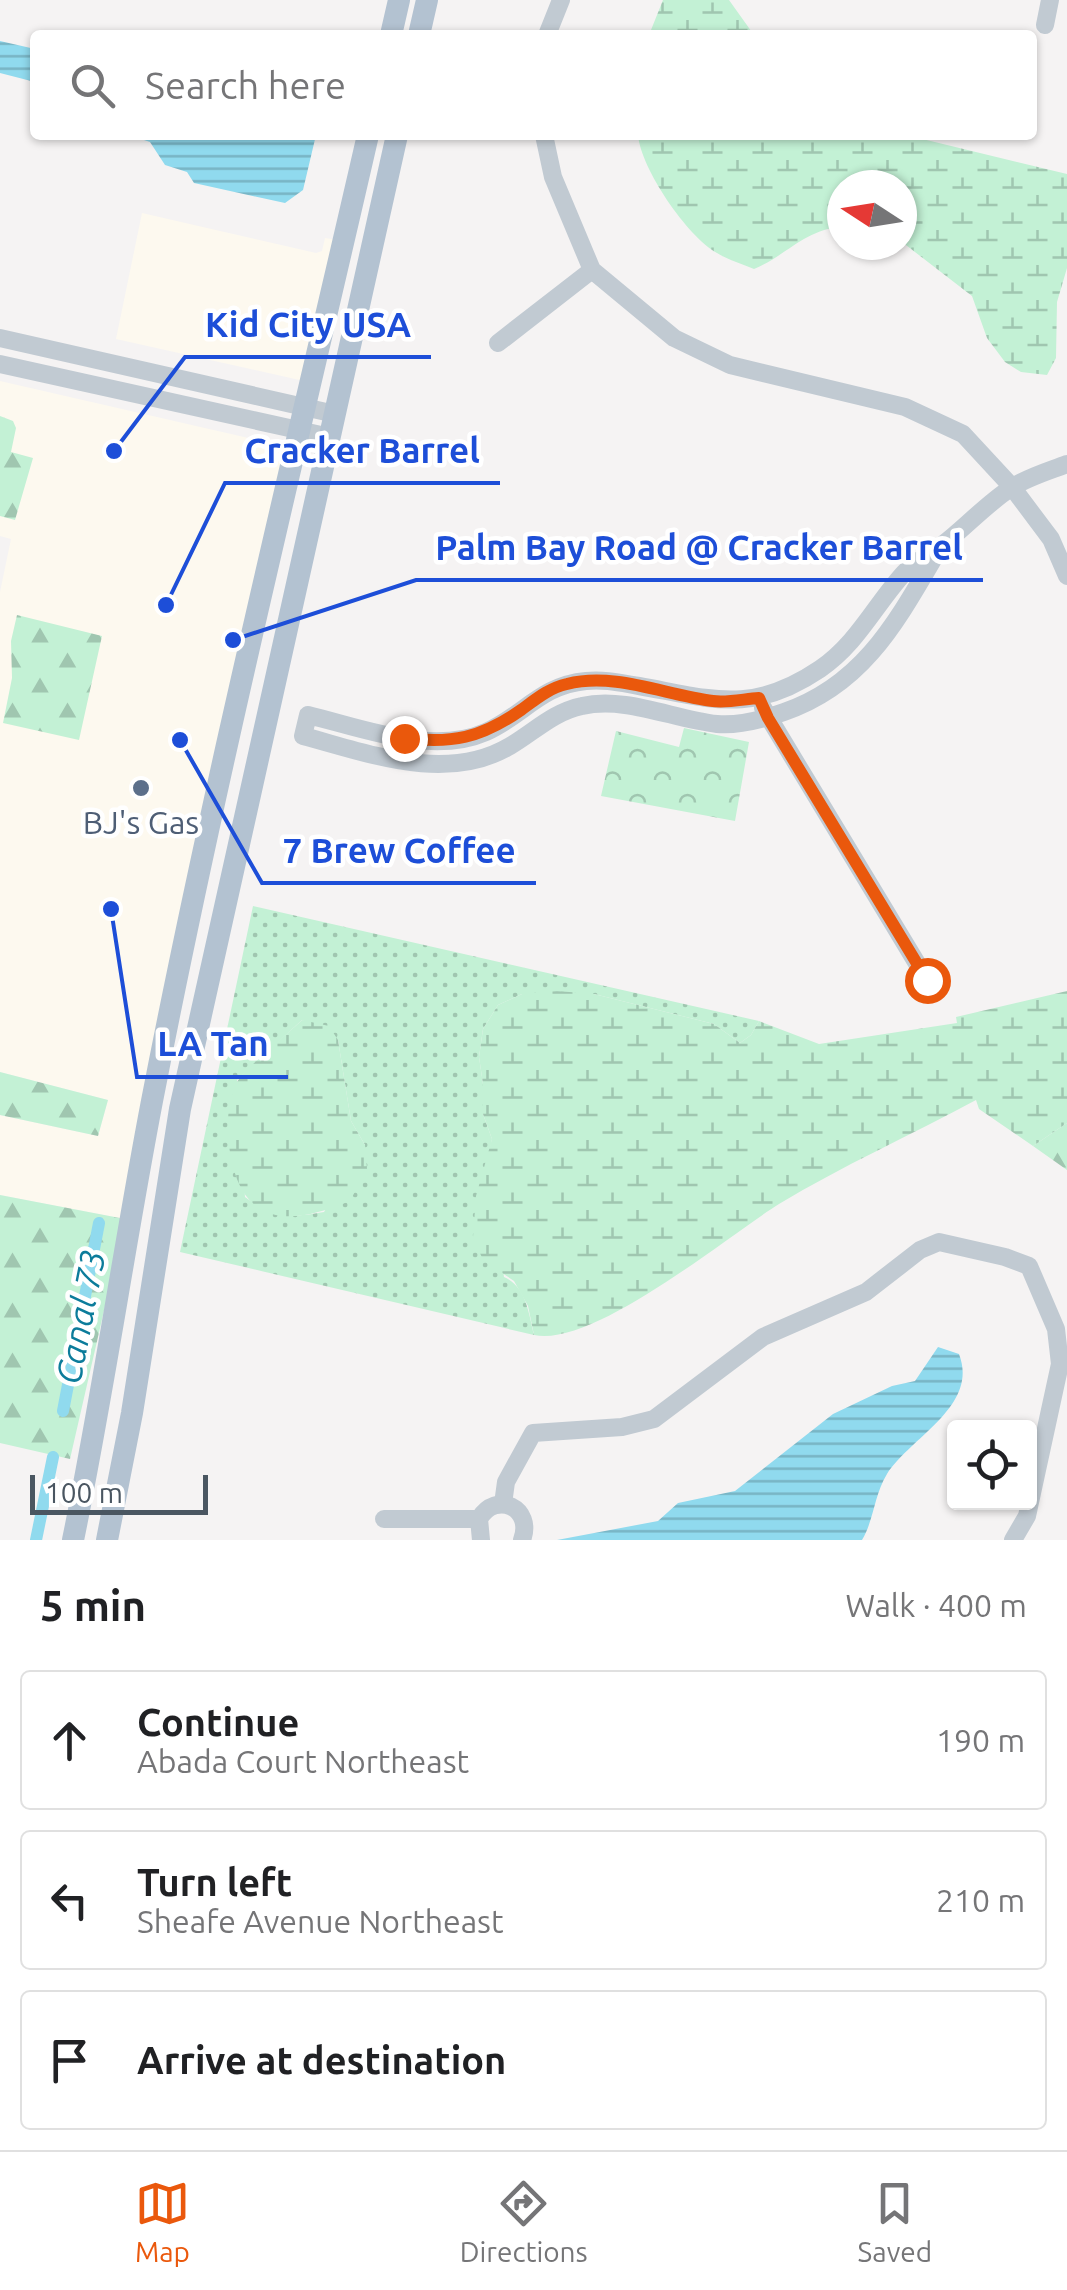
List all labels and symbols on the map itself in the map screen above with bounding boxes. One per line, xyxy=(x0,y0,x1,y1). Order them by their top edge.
north arrow xyxy=(827,170,917,260)
callout: Kid City USA xyxy=(185,292,431,357)
text: Kid City USA xyxy=(205,304,411,344)
callout: Cracker Barrel xyxy=(225,418,500,483)
text: Cracker Barrel xyxy=(244,430,480,470)
callout: Palm Bay Road @ Cracker Barrel xyxy=(416,515,983,580)
text: Palm Bay Road @ Cracker Barrel xyxy=(435,527,963,567)
route end xyxy=(382,716,428,762)
marker: BJ's Gas xyxy=(130,777,152,799)
place label: BJ's Gas xyxy=(83,804,199,840)
callout: 7 Brew Coffee xyxy=(262,818,536,883)
text: 7 Brew Coffee xyxy=(282,830,516,870)
route start xyxy=(905,958,951,1004)
callout: LA Tan xyxy=(137,1012,288,1077)
text: LA Tan xyxy=(157,1023,269,1063)
water label: Canal 73 xyxy=(47,1246,113,1387)
scale bar xyxy=(30,1470,208,1514)

